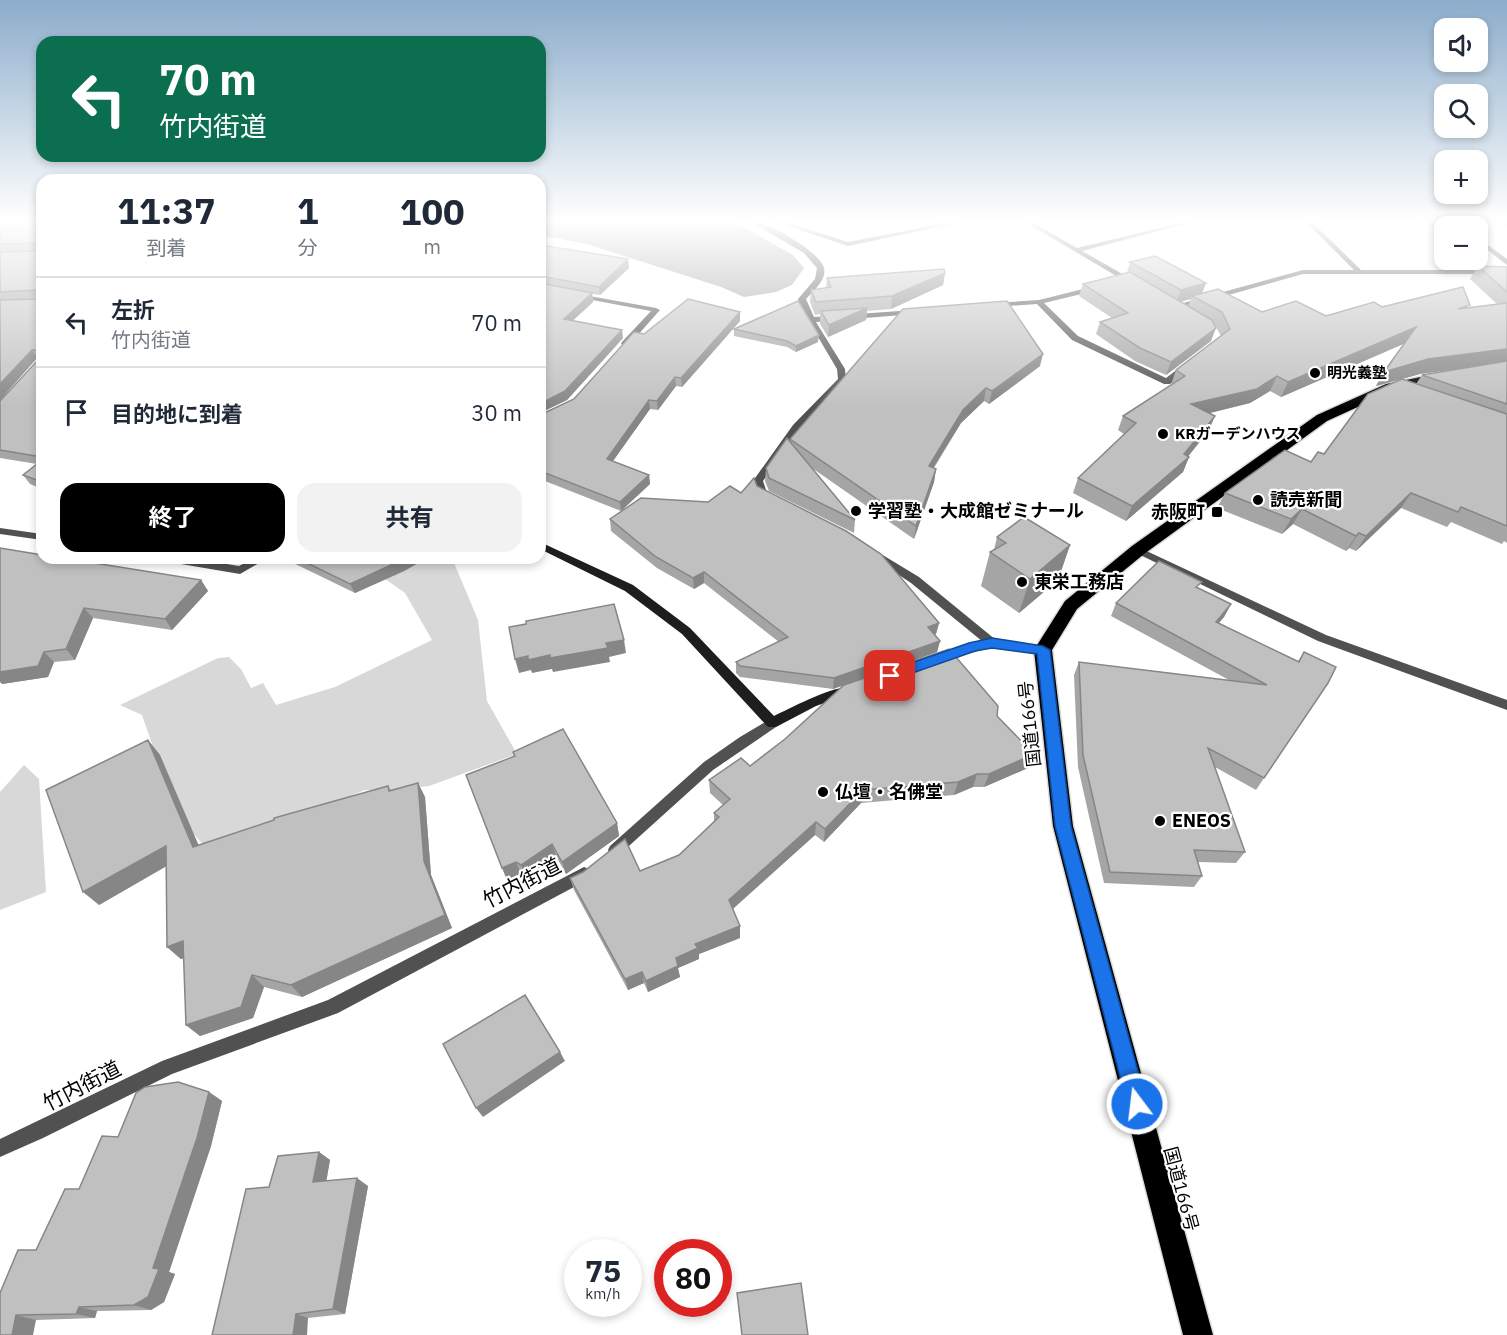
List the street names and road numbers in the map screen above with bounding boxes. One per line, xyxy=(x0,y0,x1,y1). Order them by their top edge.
street label: 国道166号 xyxy=(1014,680,1045,768)
street label: 竹内街道 xyxy=(478,851,565,914)
street label: 竹内街道 xyxy=(38,1054,125,1117)
street label: 国道166号 xyxy=(1159,1144,1204,1234)

